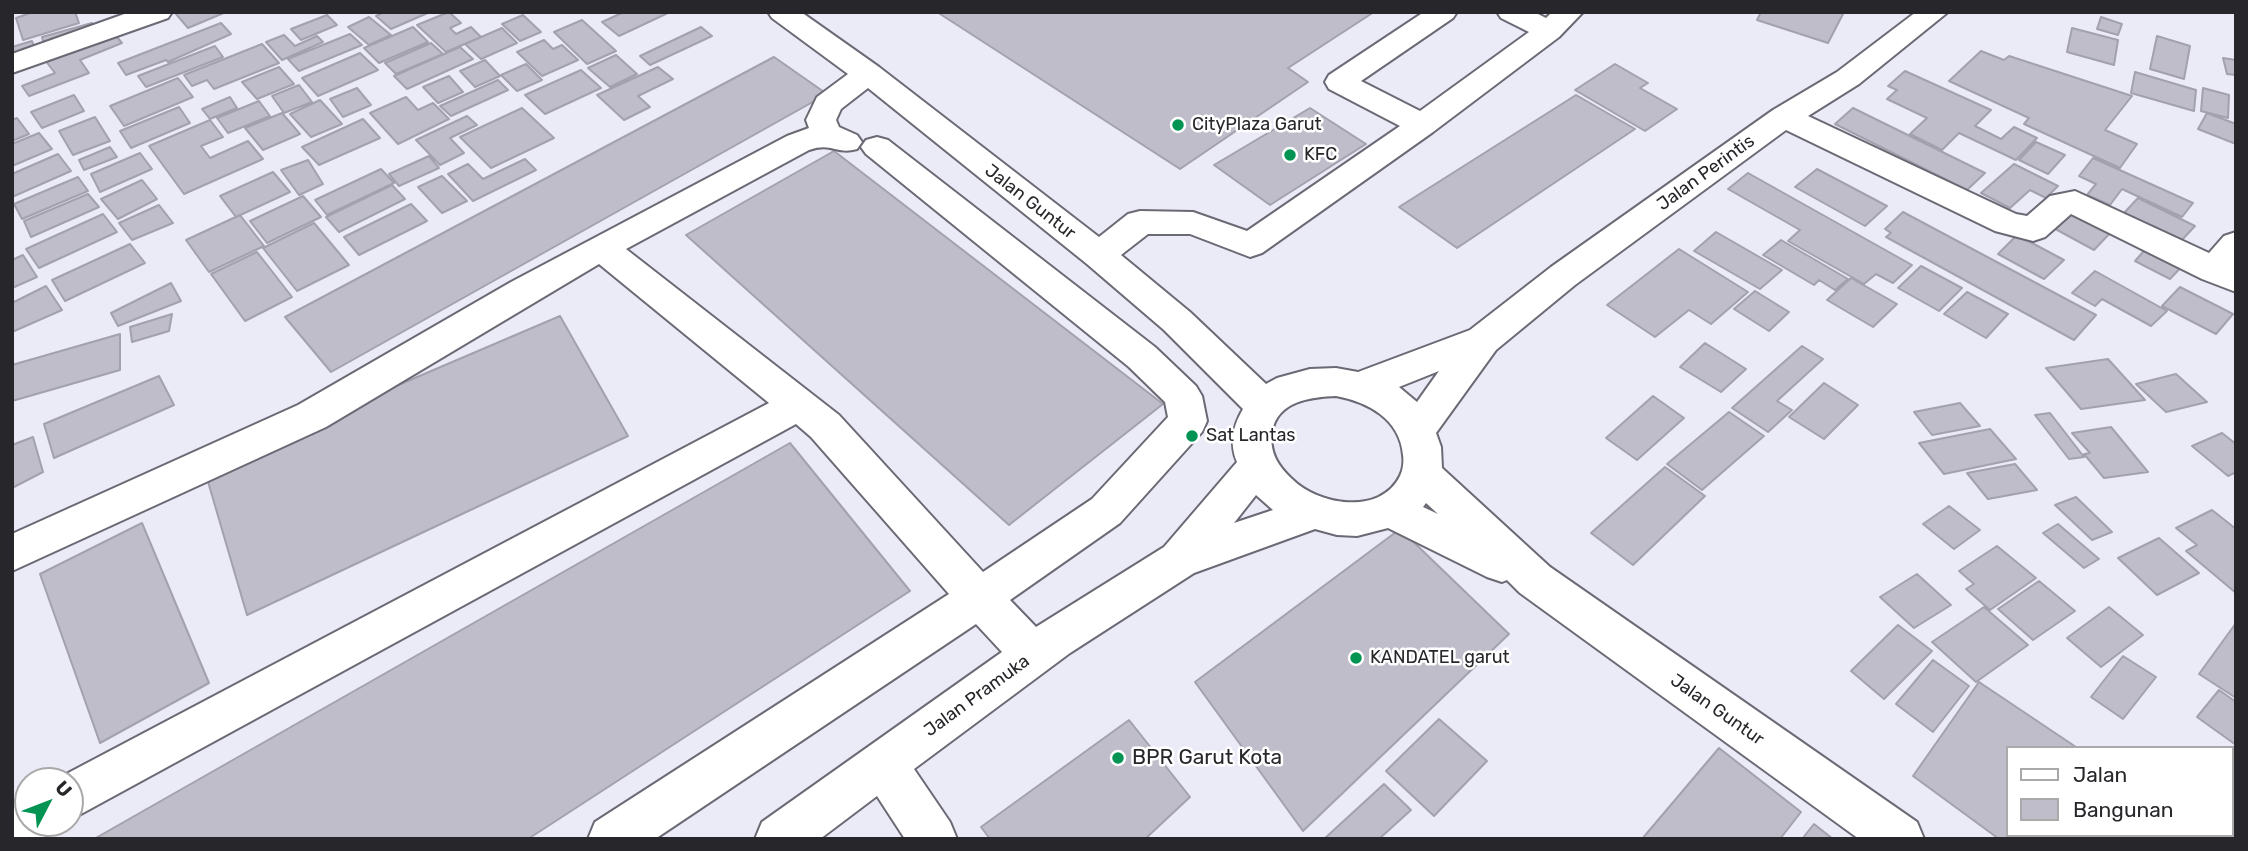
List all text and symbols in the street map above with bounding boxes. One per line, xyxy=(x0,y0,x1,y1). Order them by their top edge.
place label: CityPlaza Garut xyxy=(1192,114,1322,136)
marker: CityPlaza Garut xyxy=(1170,117,1186,133)
street label: Jalan Perintis xyxy=(1653,130,1759,216)
place label: KFC xyxy=(1304,144,1337,166)
marker: KFC xyxy=(1282,147,1298,163)
street label: Jalan Guntur xyxy=(980,160,1080,244)
place label: Sat Lantas xyxy=(1206,425,1295,447)
marker: Sat Lantas xyxy=(1184,428,1200,444)
place label: KANDATEL garut xyxy=(1370,647,1510,669)
marker: KANDATEL garut xyxy=(1348,650,1364,666)
street label: Jalan Pramuka xyxy=(920,651,1034,741)
street label: Jalan Guntur xyxy=(1666,670,1768,750)
place label: BPR Garut Kota xyxy=(1132,745,1282,771)
legend xyxy=(2007,746,2234,837)
marker: BPR Garut Kota xyxy=(1110,750,1126,766)
text: Jalan xyxy=(2073,762,2127,787)
north arrow xyxy=(14,767,84,837)
text: U xyxy=(50,776,77,802)
text: Bangunan xyxy=(2073,797,2174,822)

